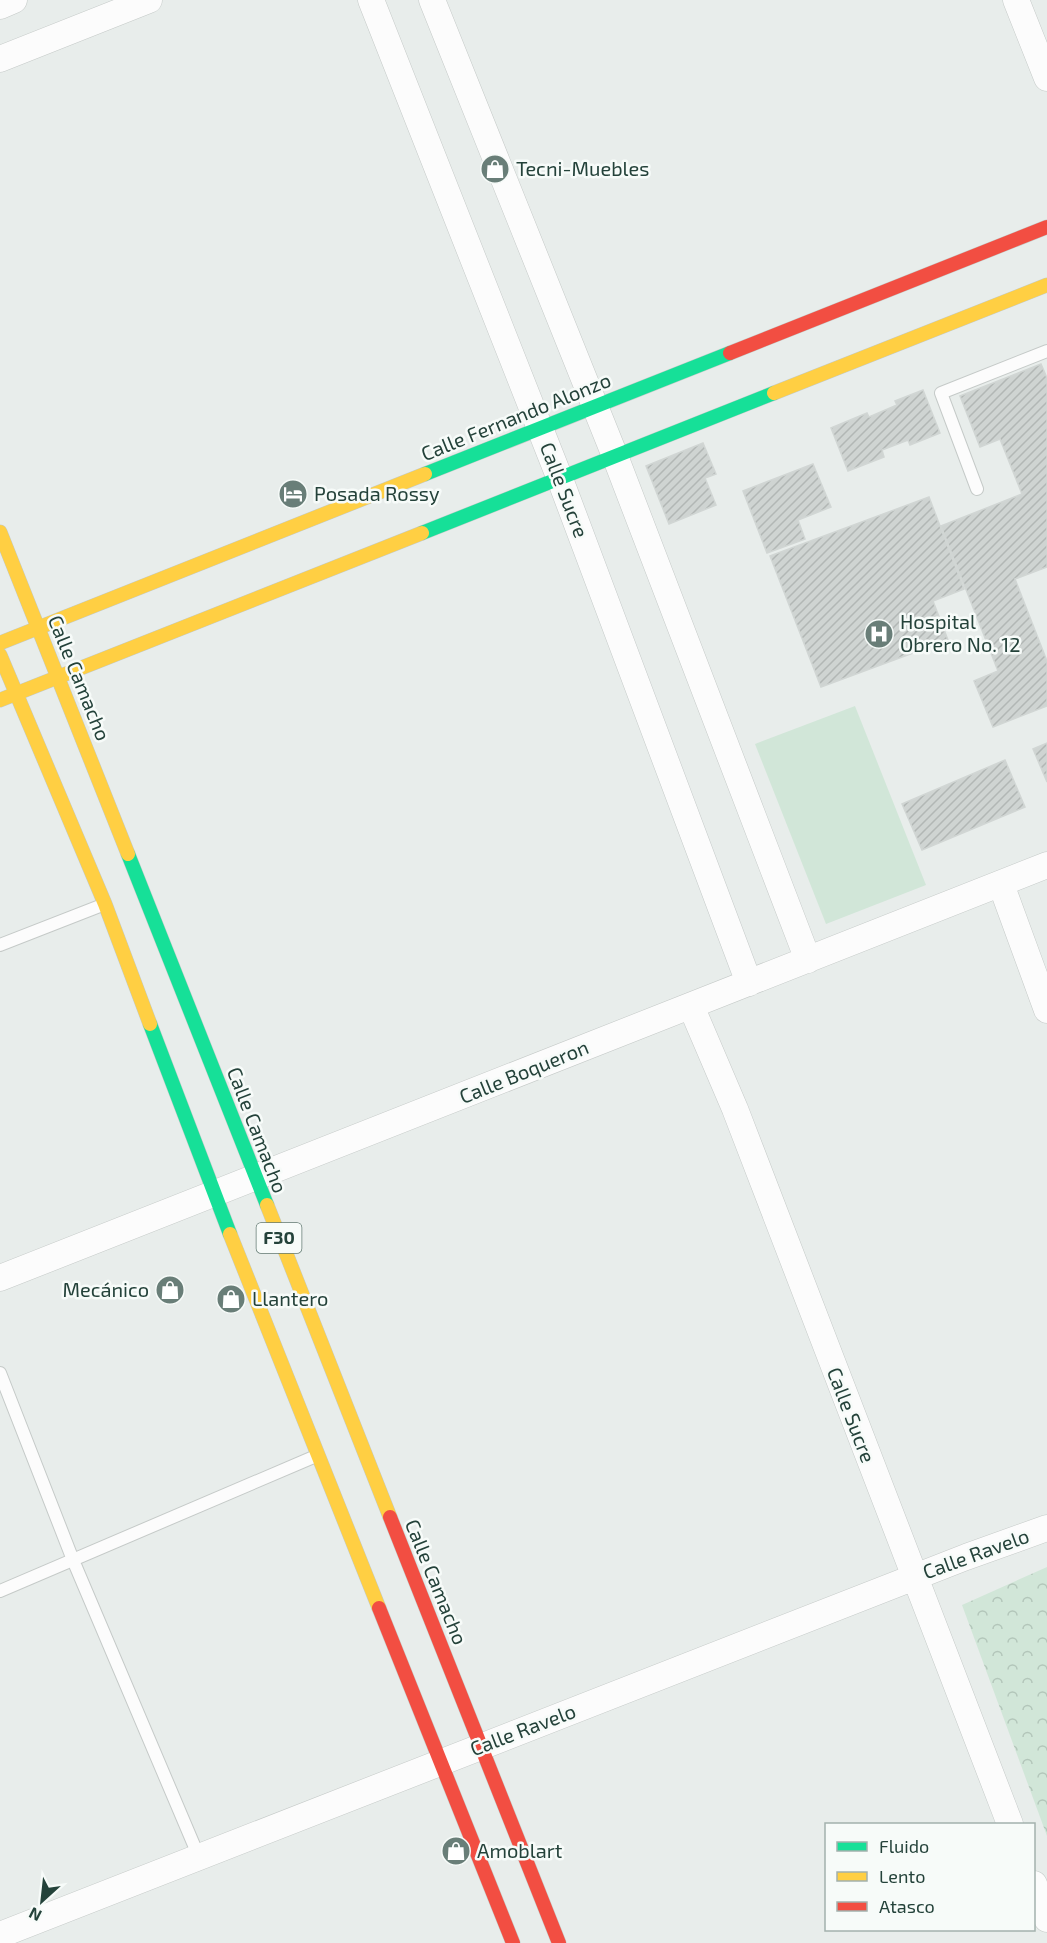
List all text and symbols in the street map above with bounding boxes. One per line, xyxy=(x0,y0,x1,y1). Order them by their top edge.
shop icon: Tecni-Muebles xyxy=(479,153,511,185)
place label: Tecni-Muebles xyxy=(516,156,649,180)
street label: Calle Fernando Alonzo xyxy=(417,367,614,465)
street label: Calle Sucre xyxy=(536,438,594,541)
hotel icon: Posada Rossy xyxy=(277,478,309,510)
place label: Posada Rossy xyxy=(314,481,440,505)
place label: Hospital Obrero No. 12 xyxy=(900,609,1021,656)
street label: Calle Camacho xyxy=(44,611,116,744)
hospital icon: Hospital Obrero No. 12 xyxy=(863,618,895,650)
street label: Calle Boqueron xyxy=(455,1034,592,1108)
street label: Calle Camacho xyxy=(223,1063,293,1196)
road number: F30 xyxy=(256,1223,302,1253)
shop icon: Mecánico xyxy=(154,1274,186,1306)
place label: Mecánico xyxy=(62,1277,149,1301)
shop icon: Llantero xyxy=(215,1283,247,1315)
place label: Llantero xyxy=(252,1286,328,1310)
street label: Calle Sucre xyxy=(823,1363,881,1466)
street label: Calle Camacho xyxy=(401,1515,473,1648)
street label: Calle Ravelo xyxy=(919,1523,1032,1583)
street label: Calle Ravelo xyxy=(466,1698,579,1760)
legend xyxy=(825,1823,1035,1931)
shop icon: Amoblart xyxy=(440,1835,472,1867)
text: Fluido xyxy=(879,1835,929,1857)
place label: Amoblart xyxy=(477,1838,563,1862)
text: Lento xyxy=(879,1865,925,1887)
north arrow xyxy=(12,1871,72,1931)
text: Atasco xyxy=(879,1895,935,1917)
text: N xyxy=(25,1904,44,1926)

